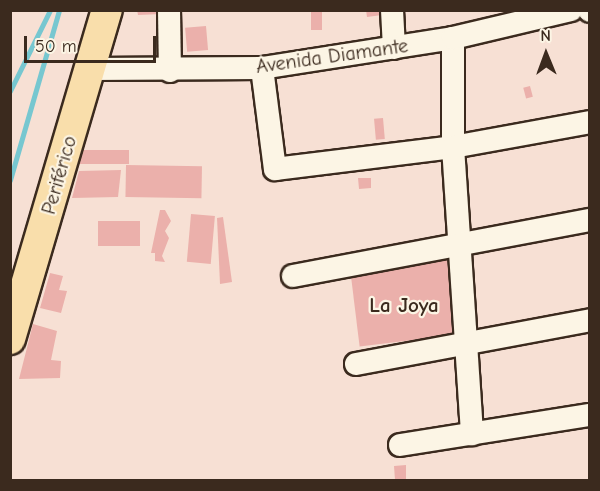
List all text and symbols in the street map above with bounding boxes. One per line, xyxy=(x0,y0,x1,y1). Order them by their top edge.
scale bar xyxy=(27,24,159,62)
north arrow xyxy=(516,24,576,84)
text: N xyxy=(540,27,551,45)
street label: Avenida Diamante xyxy=(254,33,410,79)
text: 50 m xyxy=(35,36,77,57)
street label: Periférico xyxy=(36,133,82,217)
district label: La Joya xyxy=(369,292,439,318)

